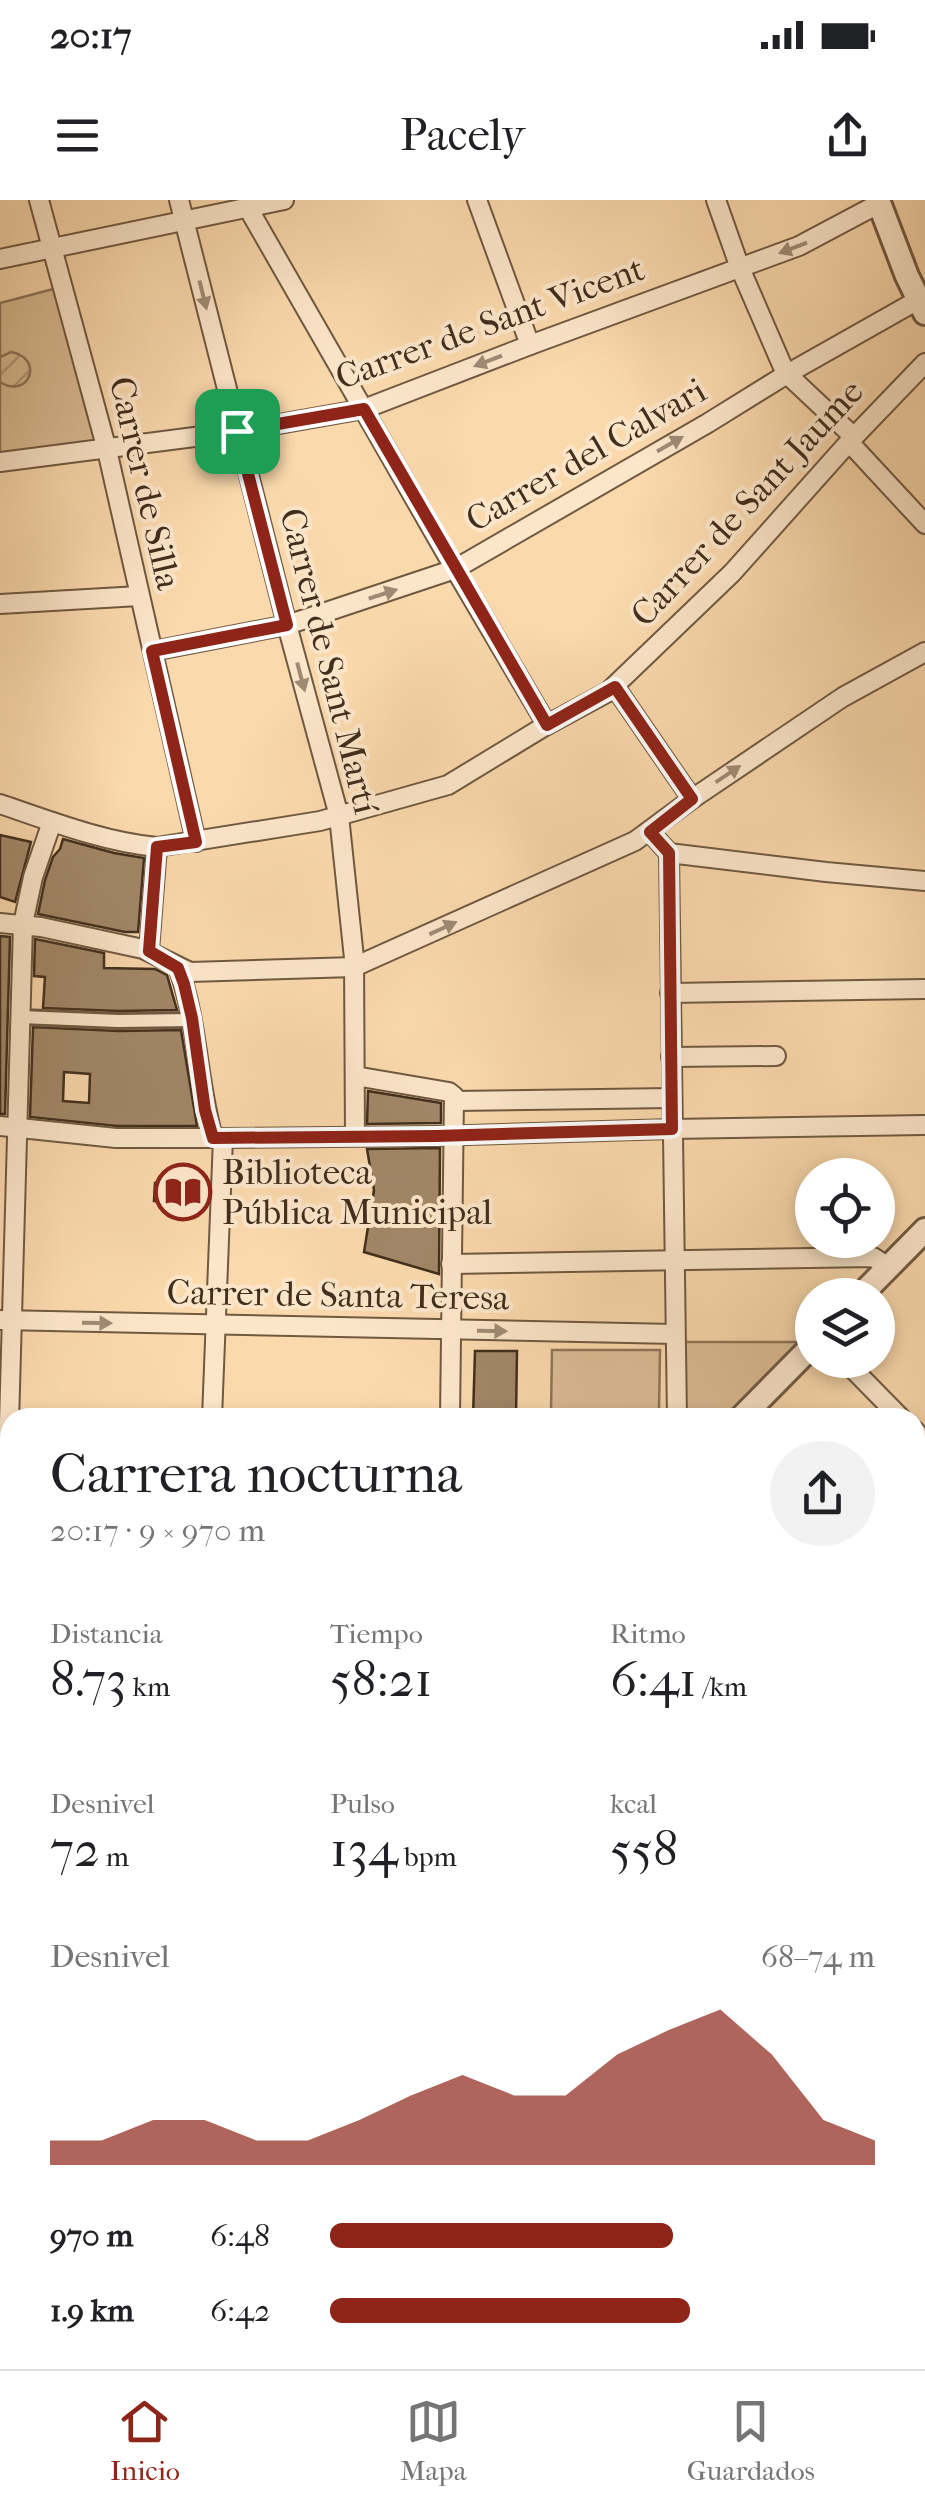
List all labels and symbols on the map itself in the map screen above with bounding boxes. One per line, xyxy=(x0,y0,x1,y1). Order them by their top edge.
one-way arrow xyxy=(778,240,808,256)
street label: Carrer de Sant Vicent xyxy=(330,248,650,398)
one-way arrow xyxy=(195,280,211,311)
one-way arrow xyxy=(473,354,503,369)
street label: Carrer del Calvari xyxy=(459,370,713,540)
street label: Carrer de Sant Jaume xyxy=(622,371,872,635)
street label: Carrer de Silla xyxy=(101,373,190,594)
pin xyxy=(195,389,280,474)
one-way arrow xyxy=(656,436,684,454)
street label: Carrer de Sant Martí xyxy=(271,504,387,819)
one-way arrow xyxy=(368,585,398,600)
one-way arrow xyxy=(293,662,309,693)
one-way arrow xyxy=(715,766,742,784)
one-way arrow xyxy=(429,919,458,936)
place label: Biblioteca Pública Municipal xyxy=(222,1152,492,1233)
library icon: Biblioteca Pública Municipal xyxy=(153,1162,213,1222)
street label: Carrer de Santa Teresa xyxy=(166,1272,510,1318)
one-way arrow xyxy=(82,1315,114,1331)
one-way arrow xyxy=(477,1323,509,1339)

